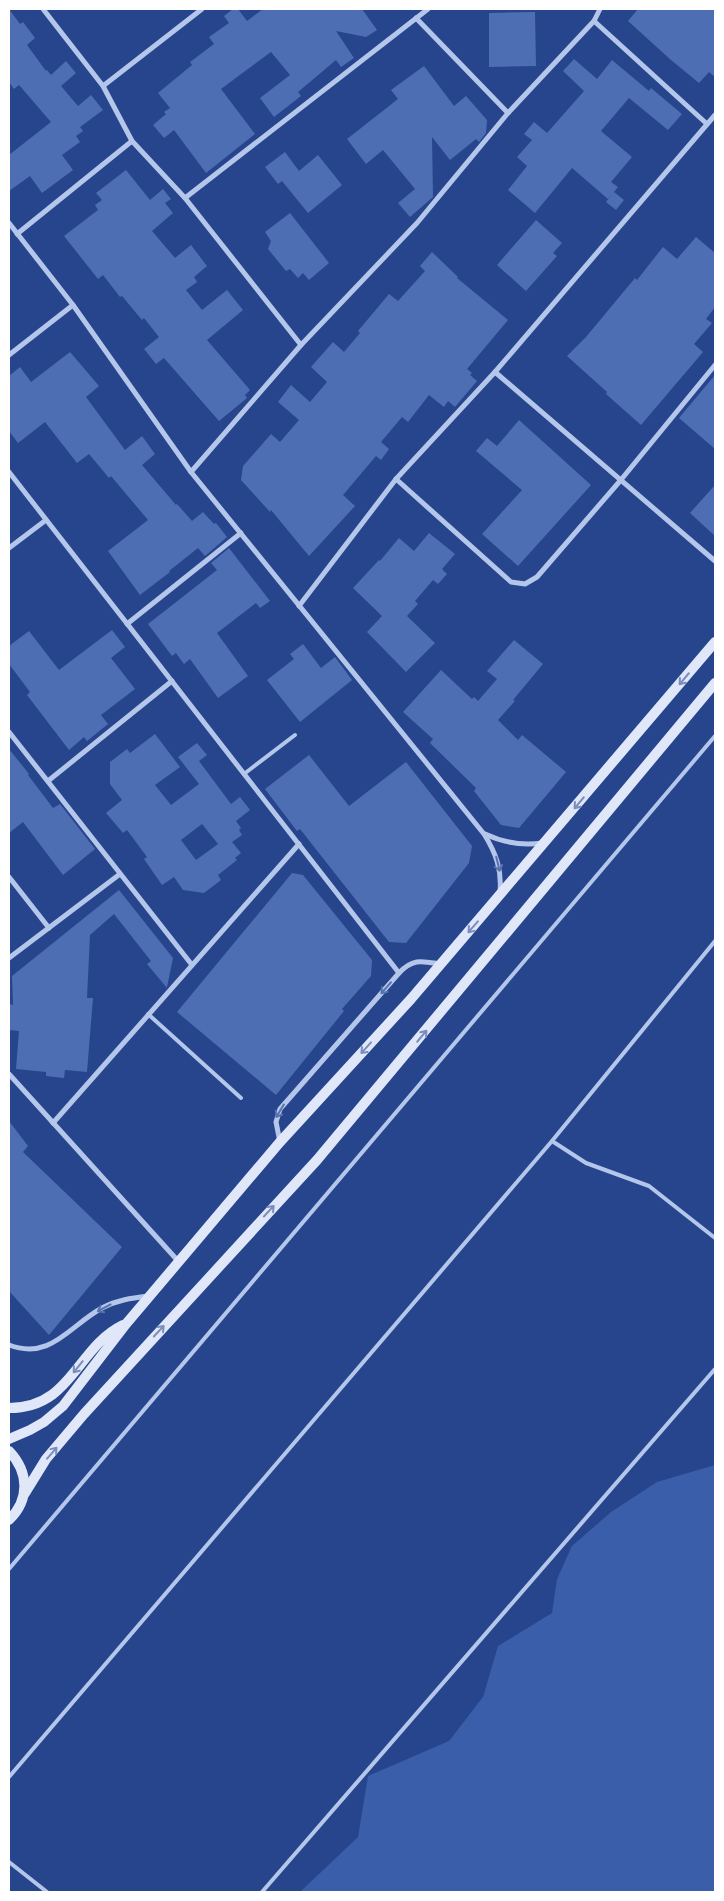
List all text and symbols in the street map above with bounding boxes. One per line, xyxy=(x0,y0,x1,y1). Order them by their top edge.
one-way arrow xyxy=(678,672,689,685)
one-way arrow xyxy=(574,796,585,809)
one-way arrow xyxy=(494,855,503,871)
one-way arrow xyxy=(468,920,479,933)
one-way arrow xyxy=(380,981,391,994)
one-way arrow xyxy=(416,1029,427,1042)
one-way arrow xyxy=(360,1042,372,1055)
one-way arrow xyxy=(275,1104,286,1118)
one-way arrow xyxy=(264,1205,275,1218)
one-way arrow xyxy=(97,1303,112,1313)
one-way arrow xyxy=(153,1324,165,1337)
one-way arrow xyxy=(73,1361,84,1374)
one-way arrow xyxy=(46,1446,57,1459)

